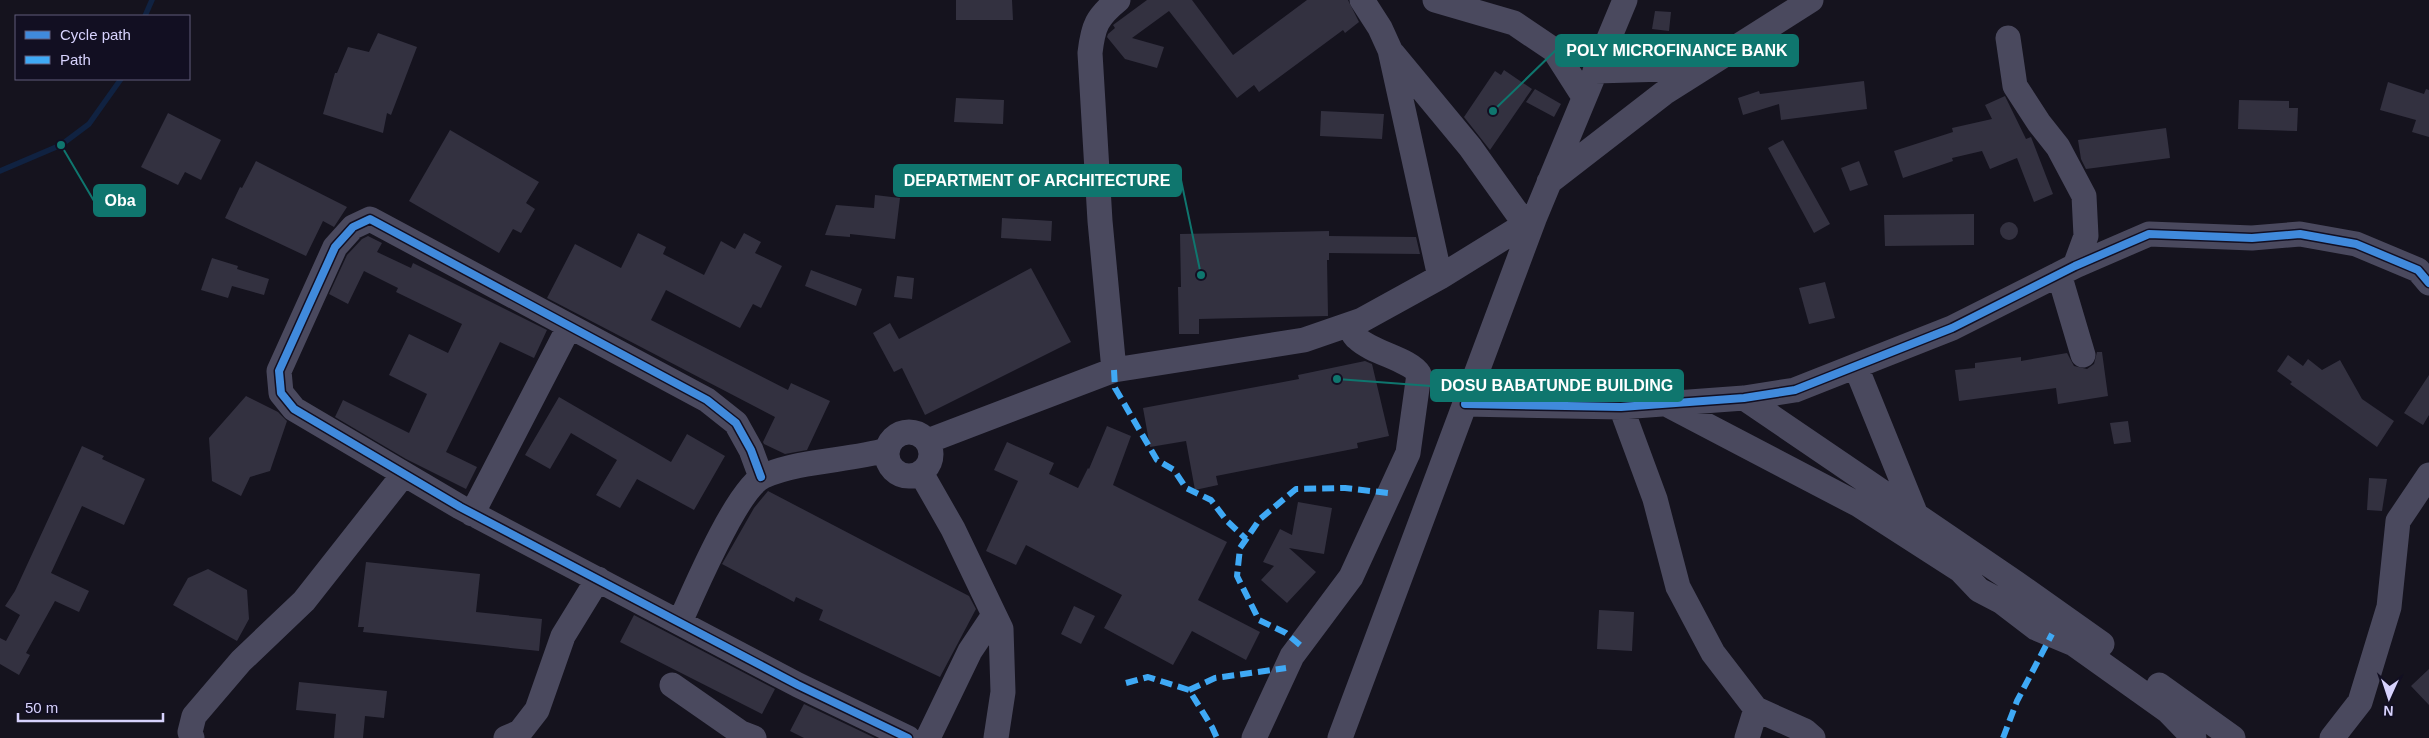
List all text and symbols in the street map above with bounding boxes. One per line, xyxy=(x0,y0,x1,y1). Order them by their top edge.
legend xyxy=(15,15,190,80)
text: Cycle path xyxy=(60,26,131,43)
callout: POLY MICROFINANCE BANK xyxy=(1556,35,1798,66)
text: POLY MICROFINANCE BANK xyxy=(1566,42,1788,59)
text: Path xyxy=(60,51,91,68)
callout: DEPARTMENT OF ARCHITECTURE xyxy=(894,165,1181,196)
text: DEPARTMENT OF ARCHITECTURE xyxy=(904,172,1171,189)
callout: Oba xyxy=(94,185,145,216)
text: Oba xyxy=(104,192,136,209)
callout: DOSU BABATUNDE BUILDING xyxy=(1431,370,1683,401)
text: DOSU BABATUNDE BUILDING xyxy=(1441,377,1673,394)
north arrow xyxy=(2364,673,2414,723)
scale bar xyxy=(18,690,162,722)
text: 50 m xyxy=(25,699,58,716)
text: N xyxy=(2383,703,2394,719)

